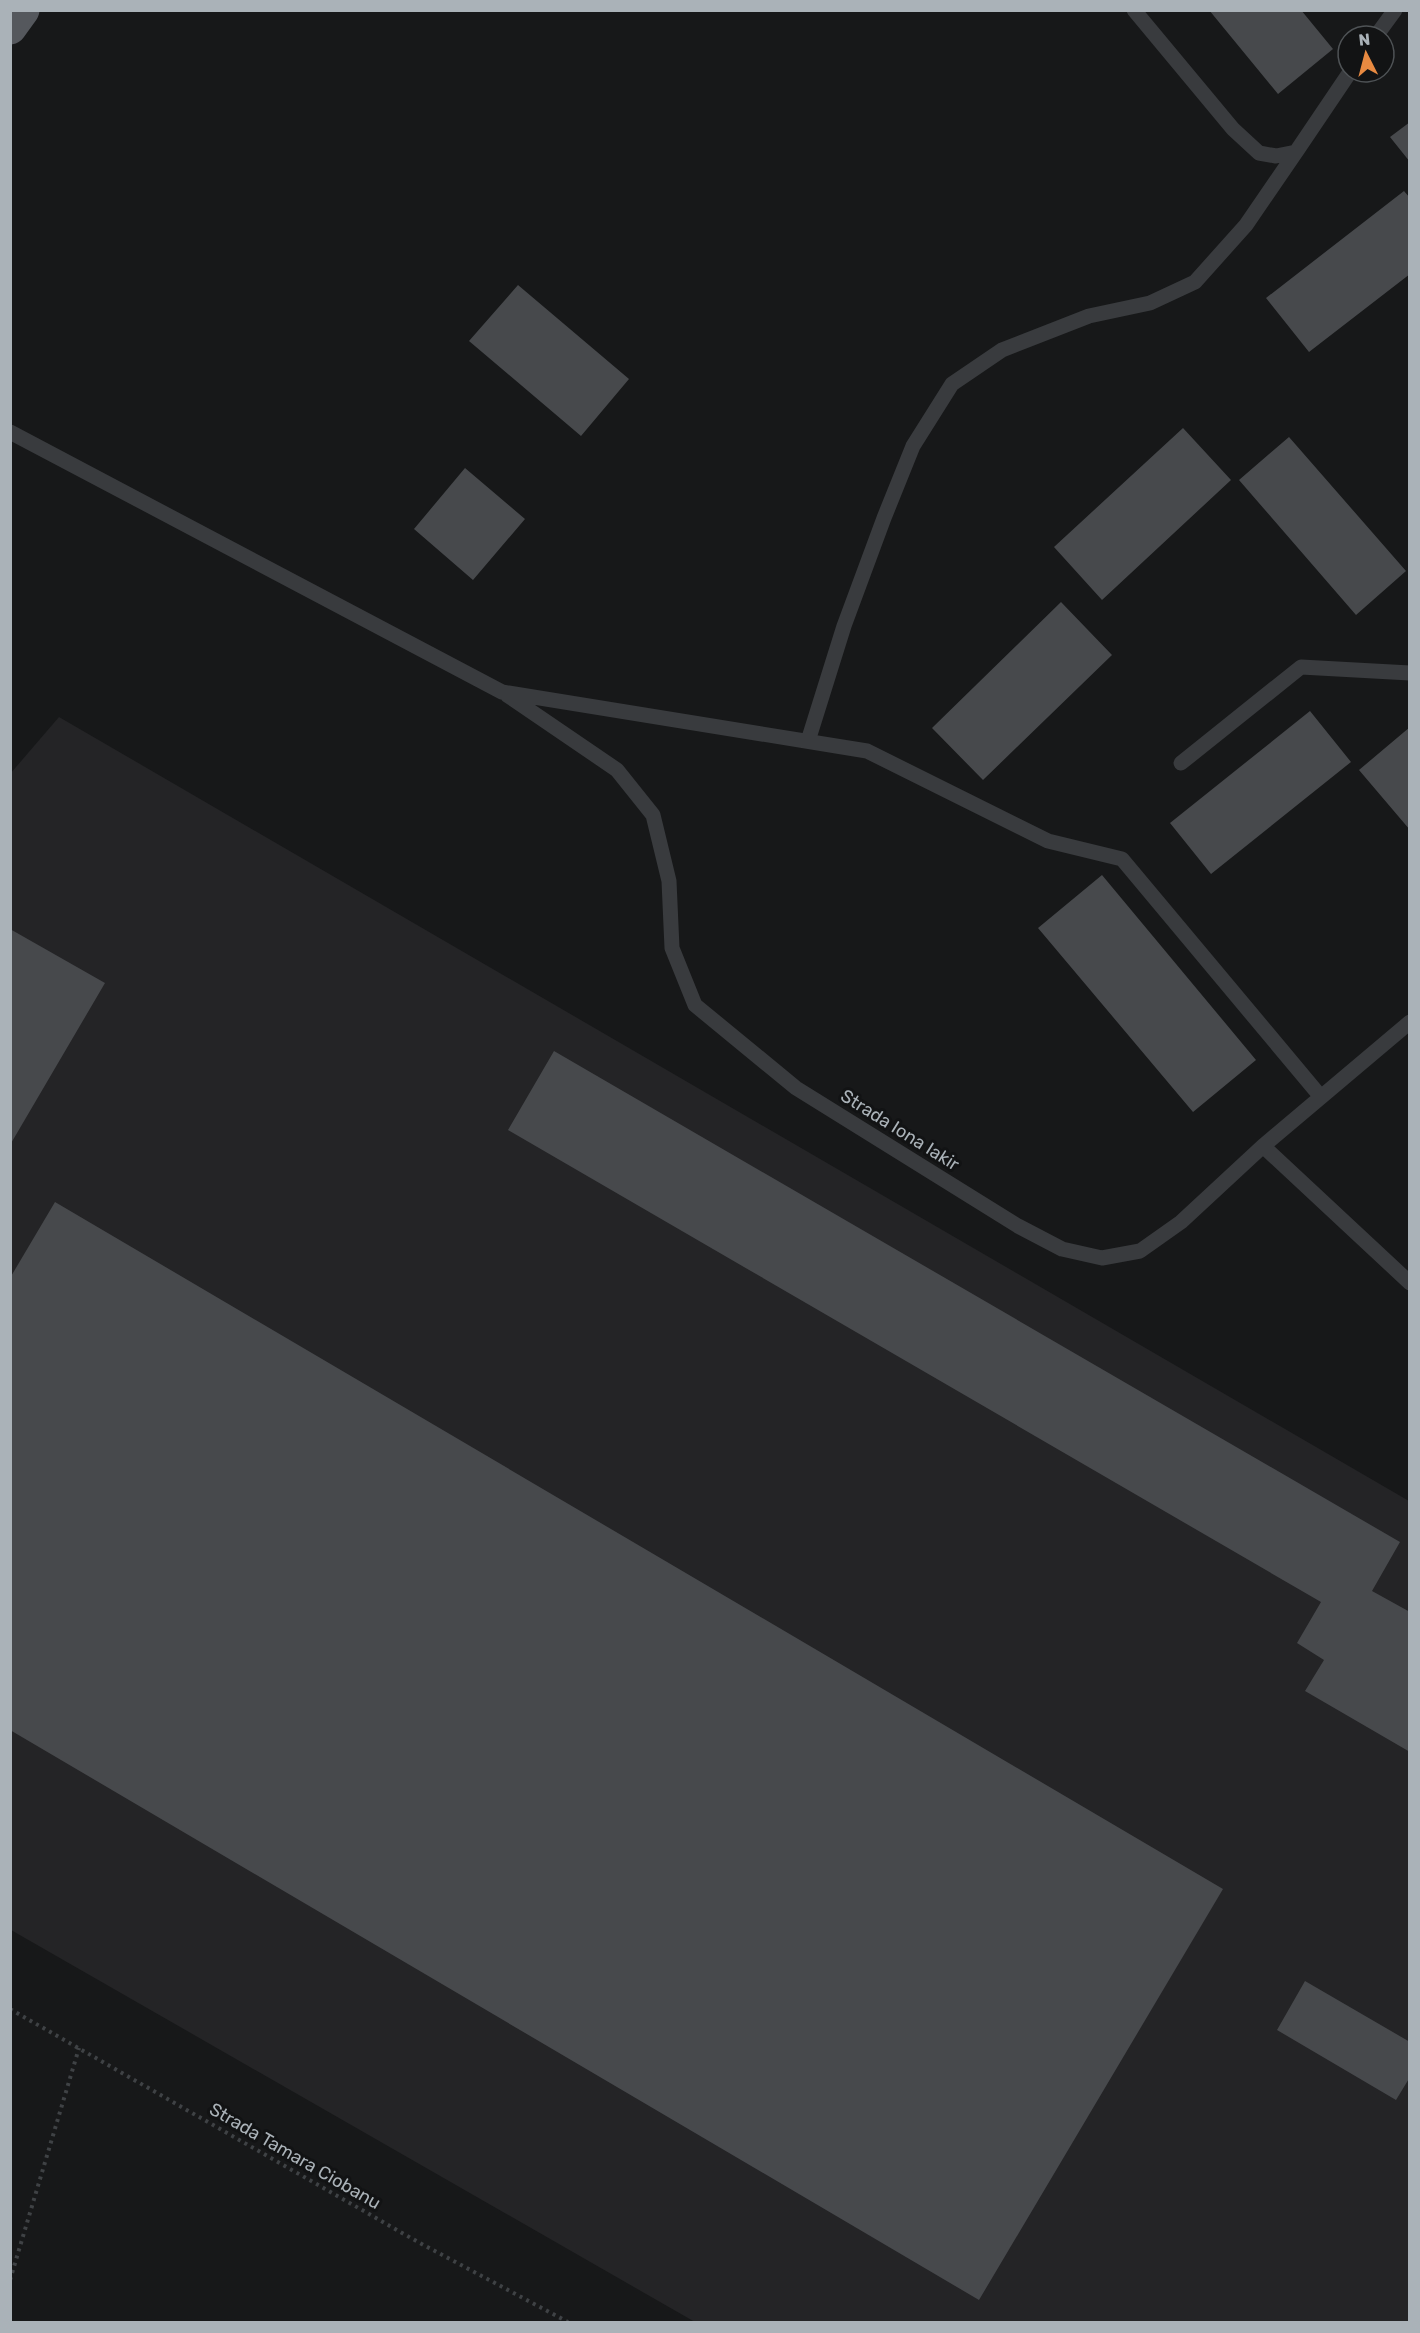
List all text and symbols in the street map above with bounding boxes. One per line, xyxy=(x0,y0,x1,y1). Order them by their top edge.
north arrow xyxy=(1336,24,1396,84)
text: N xyxy=(1358,30,1371,50)
street label: Strada Iona Iakir xyxy=(837,1085,964,1175)
street label: Strada Tamara Ciobanu xyxy=(205,2098,385,2214)

